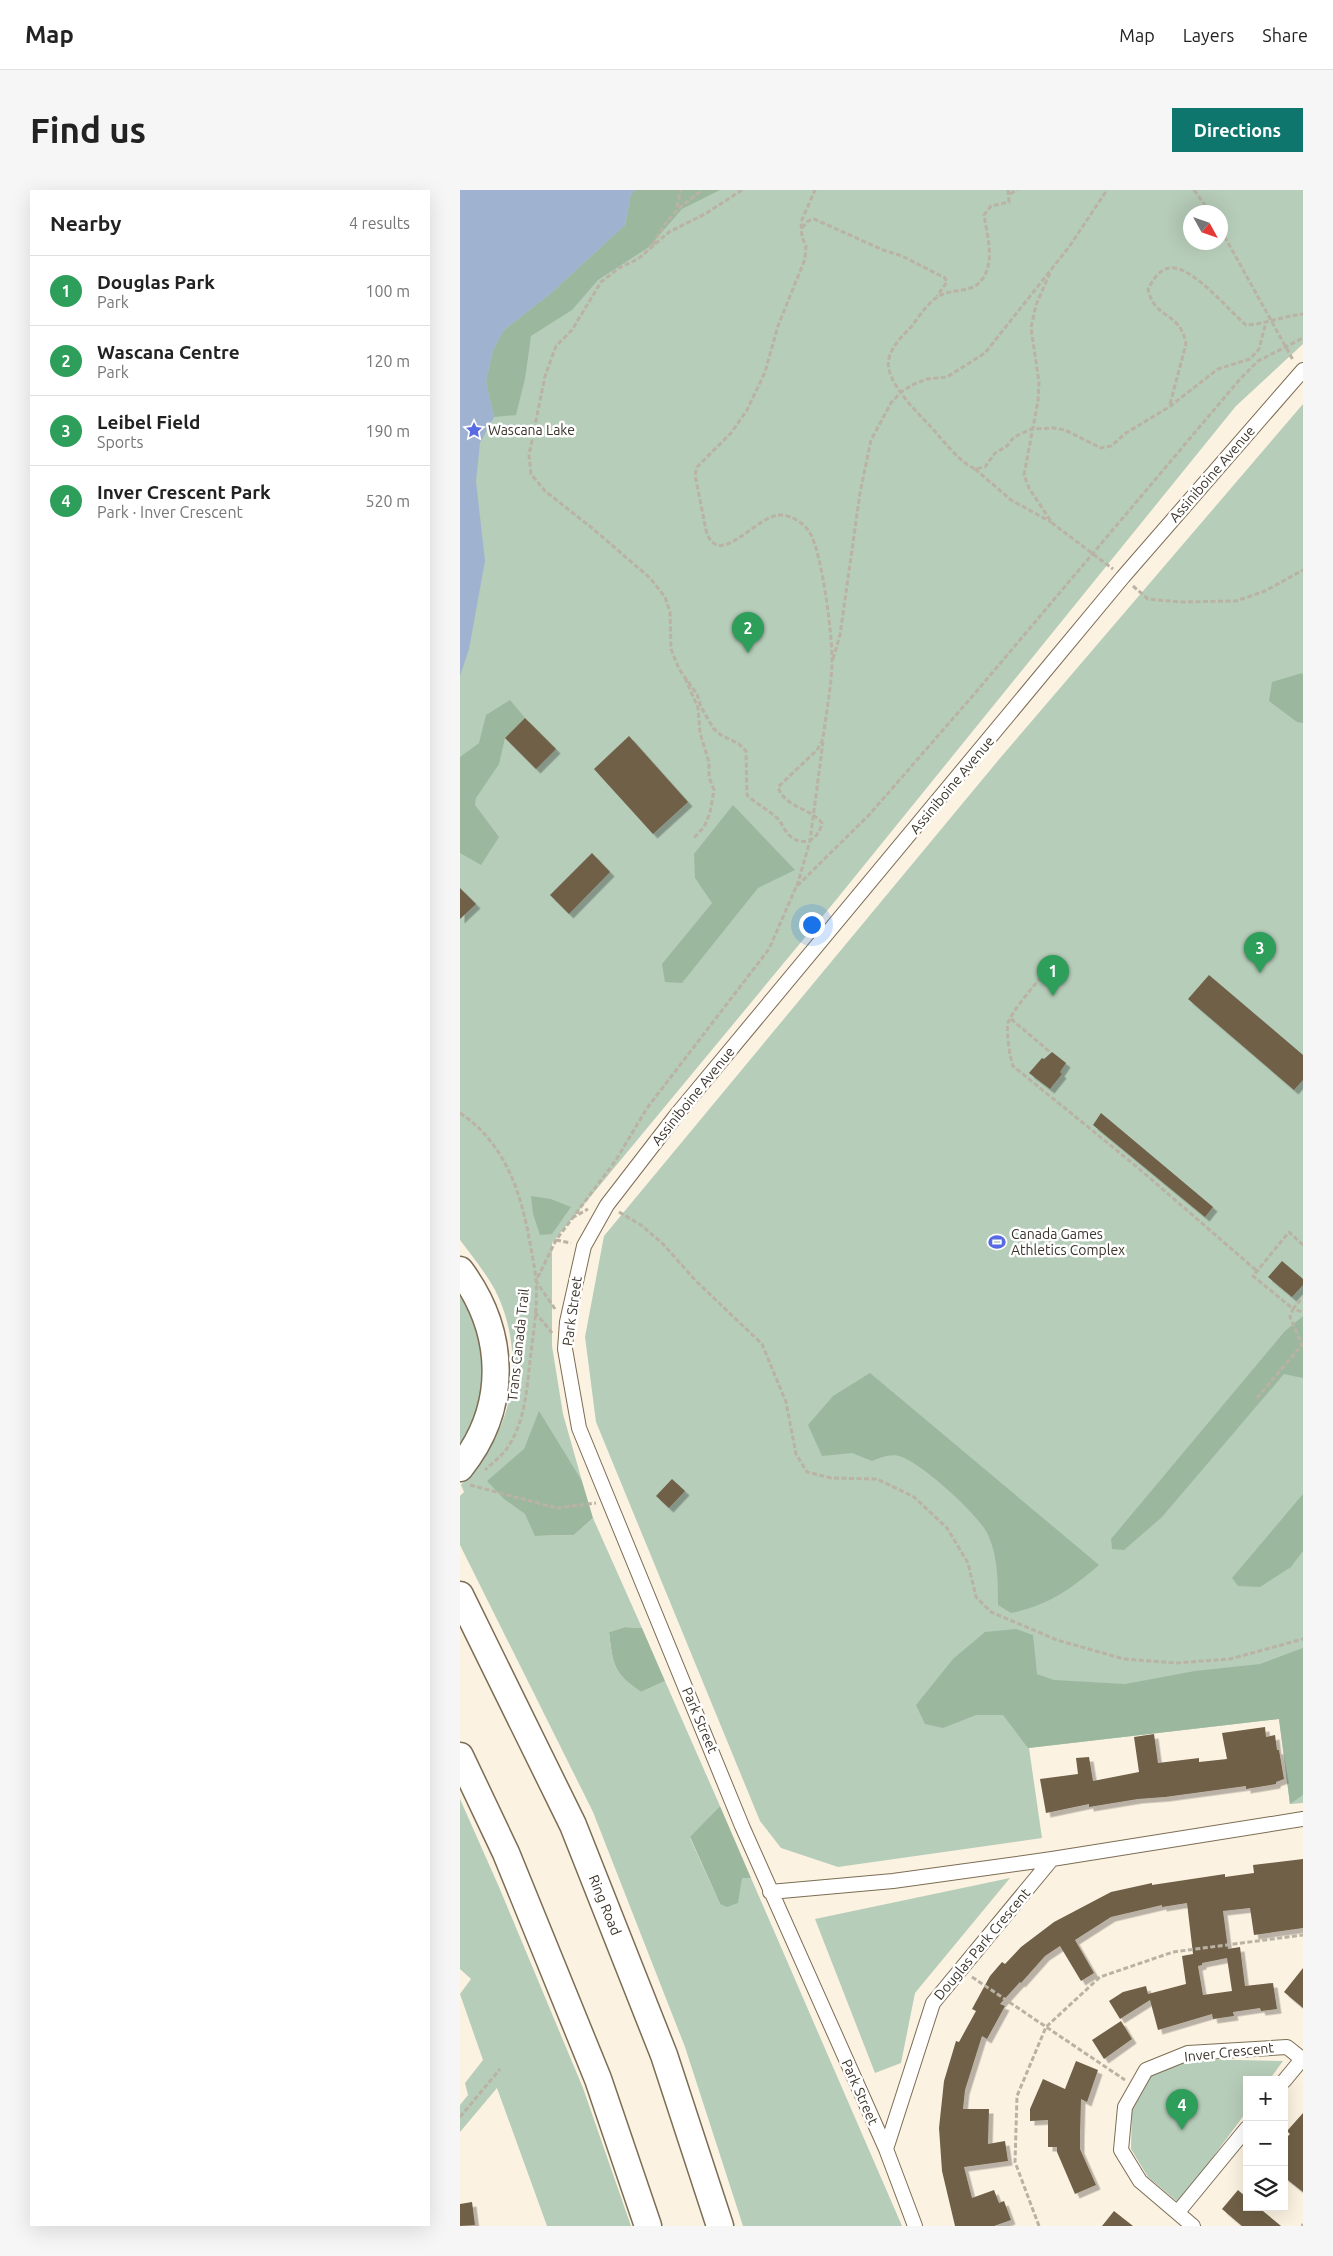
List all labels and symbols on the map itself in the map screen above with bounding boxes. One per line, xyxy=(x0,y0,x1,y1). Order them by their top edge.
north arrow xyxy=(1183,205,1228,250)
place icon: Wascana Lake xyxy=(464,420,484,440)
place label: Wascana Lake xyxy=(488,422,575,438)
street label: Assiniboine Avenue xyxy=(1166,423,1258,525)
pin: 2 xyxy=(732,612,764,653)
street label: Assiniboine Avenue xyxy=(907,733,997,837)
your location xyxy=(799,912,825,938)
pin: 3 xyxy=(1244,932,1276,973)
pin: 1 xyxy=(1037,955,1069,996)
street label: Assiniboine Avenue xyxy=(648,1044,738,1148)
place label: Canada Games Athletics Complex xyxy=(1011,1226,1125,1258)
sports icon: Canada Games Athletics Complex xyxy=(987,1232,1007,1252)
street label: Park Street xyxy=(559,1275,585,1347)
street label: Trans Canada Trail xyxy=(504,1287,532,1402)
street label: Park Street xyxy=(679,1685,721,1756)
street label: Ring Road xyxy=(586,1872,624,1938)
street label: Douglas Park Crescent xyxy=(931,1885,1034,2003)
street label: Inver Crescent xyxy=(1183,2039,1275,2065)
street label: Park Street xyxy=(838,2057,882,2128)
pin: 4 xyxy=(1166,2089,1198,2130)

